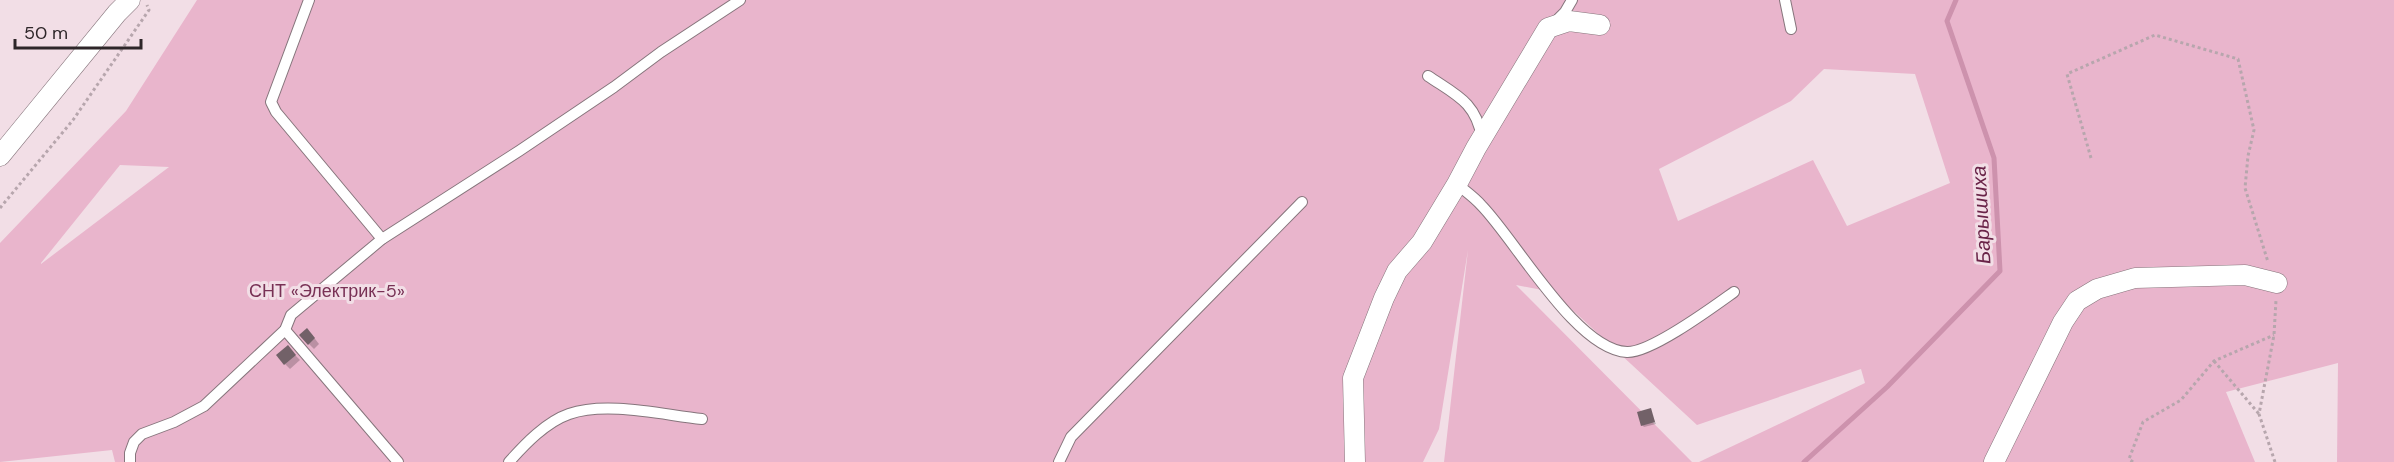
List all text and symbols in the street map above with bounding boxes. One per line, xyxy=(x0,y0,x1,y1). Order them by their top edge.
scale bar xyxy=(15,12,141,50)
text: 50 m xyxy=(24,21,68,45)
water label: Барышиха xyxy=(1965,165,1997,265)
park label: СНТ «Электрик-5» xyxy=(249,279,405,303)

